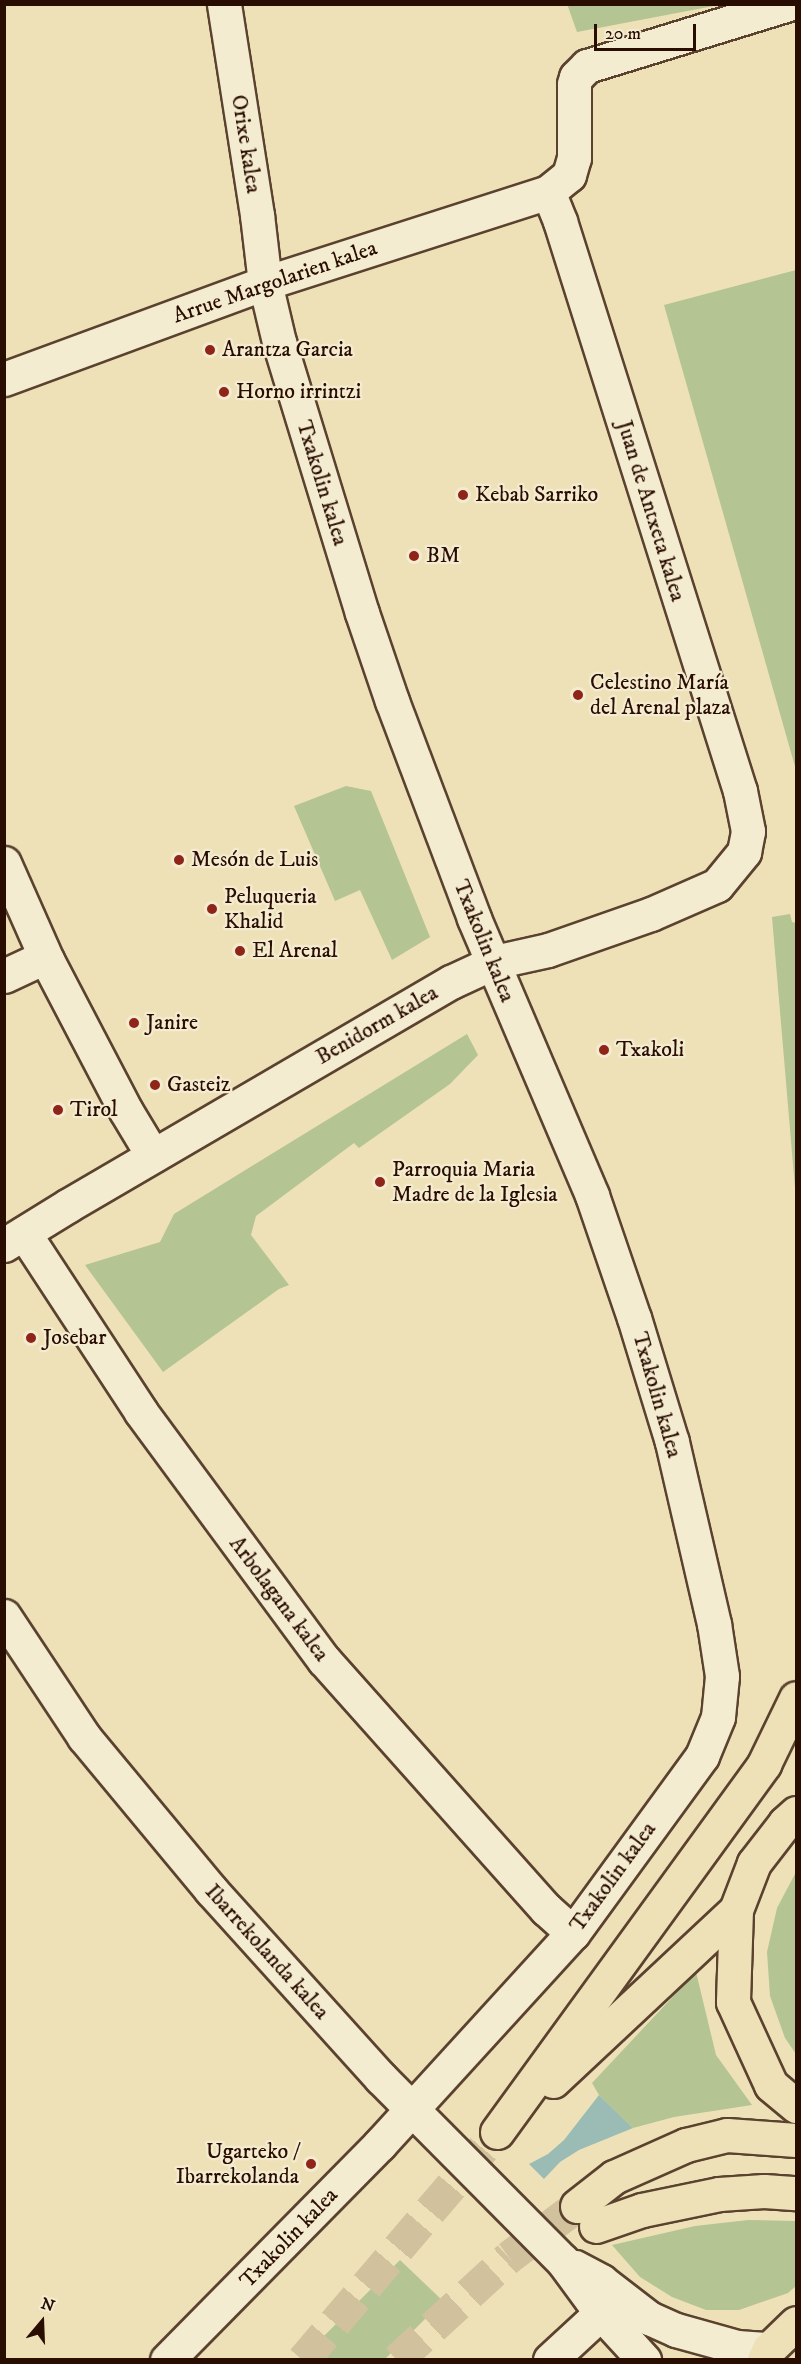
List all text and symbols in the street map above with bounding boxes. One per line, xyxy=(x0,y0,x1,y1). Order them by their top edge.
scale bar xyxy=(597,12,699,50)
text: 20 m xyxy=(605,23,641,45)
street label: Orixe kalea xyxy=(225,93,267,195)
street label: Arrue Margolarien kalea xyxy=(169,235,381,329)
place label: Arantza Garcia xyxy=(222,337,353,363)
marker: Arantza Garcia xyxy=(203,343,217,357)
place label: Horno irrintzi xyxy=(236,379,361,405)
marker: Horno irrintzi xyxy=(217,385,231,399)
street label: Txakolin kalea xyxy=(290,417,354,549)
street label: Juan de Antxeta kalea xyxy=(611,417,691,605)
place label: Kebab Sarriko xyxy=(475,482,598,508)
marker: Kebab Sarriko xyxy=(456,488,470,502)
place label: BM xyxy=(426,543,460,569)
marker: BM xyxy=(407,549,421,563)
place label: Celestino María del Arenal plaza xyxy=(590,669,731,720)
marker: Celestino María del Arenal plaza xyxy=(571,688,585,702)
place label: Mesón de Luis xyxy=(191,847,318,873)
marker: Mesón de Luis xyxy=(172,853,186,867)
street label: Txakolin kalea xyxy=(447,876,521,1006)
place label: Peluqueria Khalid xyxy=(224,883,317,934)
marker: Peluqueria Khalid xyxy=(205,902,219,916)
place label: El Arenal xyxy=(252,938,338,964)
marker: El Arenal xyxy=(233,944,247,958)
street label: Benidorm kalea xyxy=(311,979,443,1071)
place label: Janire xyxy=(146,1010,198,1036)
marker: Janire xyxy=(127,1016,141,1030)
place label: Txakoli xyxy=(616,1037,684,1063)
marker: Txakoli xyxy=(597,1043,611,1057)
place label: Gasteiz xyxy=(167,1072,230,1098)
marker: Gasteiz xyxy=(148,1078,162,1092)
place label: Tirol xyxy=(70,1097,118,1123)
marker: Tirol xyxy=(51,1103,65,1117)
place label: Parroquia Maria Madre de la Iglesia xyxy=(392,1156,558,1208)
marker: Parroquia Maria Madre de la Iglesia xyxy=(373,1175,387,1189)
place label: Josebar xyxy=(43,1325,106,1351)
street label: Txakolin kalea xyxy=(626,1329,688,1461)
marker: Josebar xyxy=(24,1331,38,1345)
street label: Arbolagana kalea xyxy=(223,1531,335,1667)
street label: Txakolin kalea xyxy=(564,1817,662,1937)
street label: Ibarrekolanda kalea xyxy=(199,1879,335,2025)
place label: Ugarteko / Ibarrekolanda xyxy=(176,2138,299,2190)
marker: Ugarteko / Ibarrekolanda xyxy=(304,2157,318,2171)
street label: Txakolin kalea xyxy=(234,2182,344,2294)
north arrow xyxy=(12,2292,72,2352)
text: N xyxy=(38,2293,57,2317)

